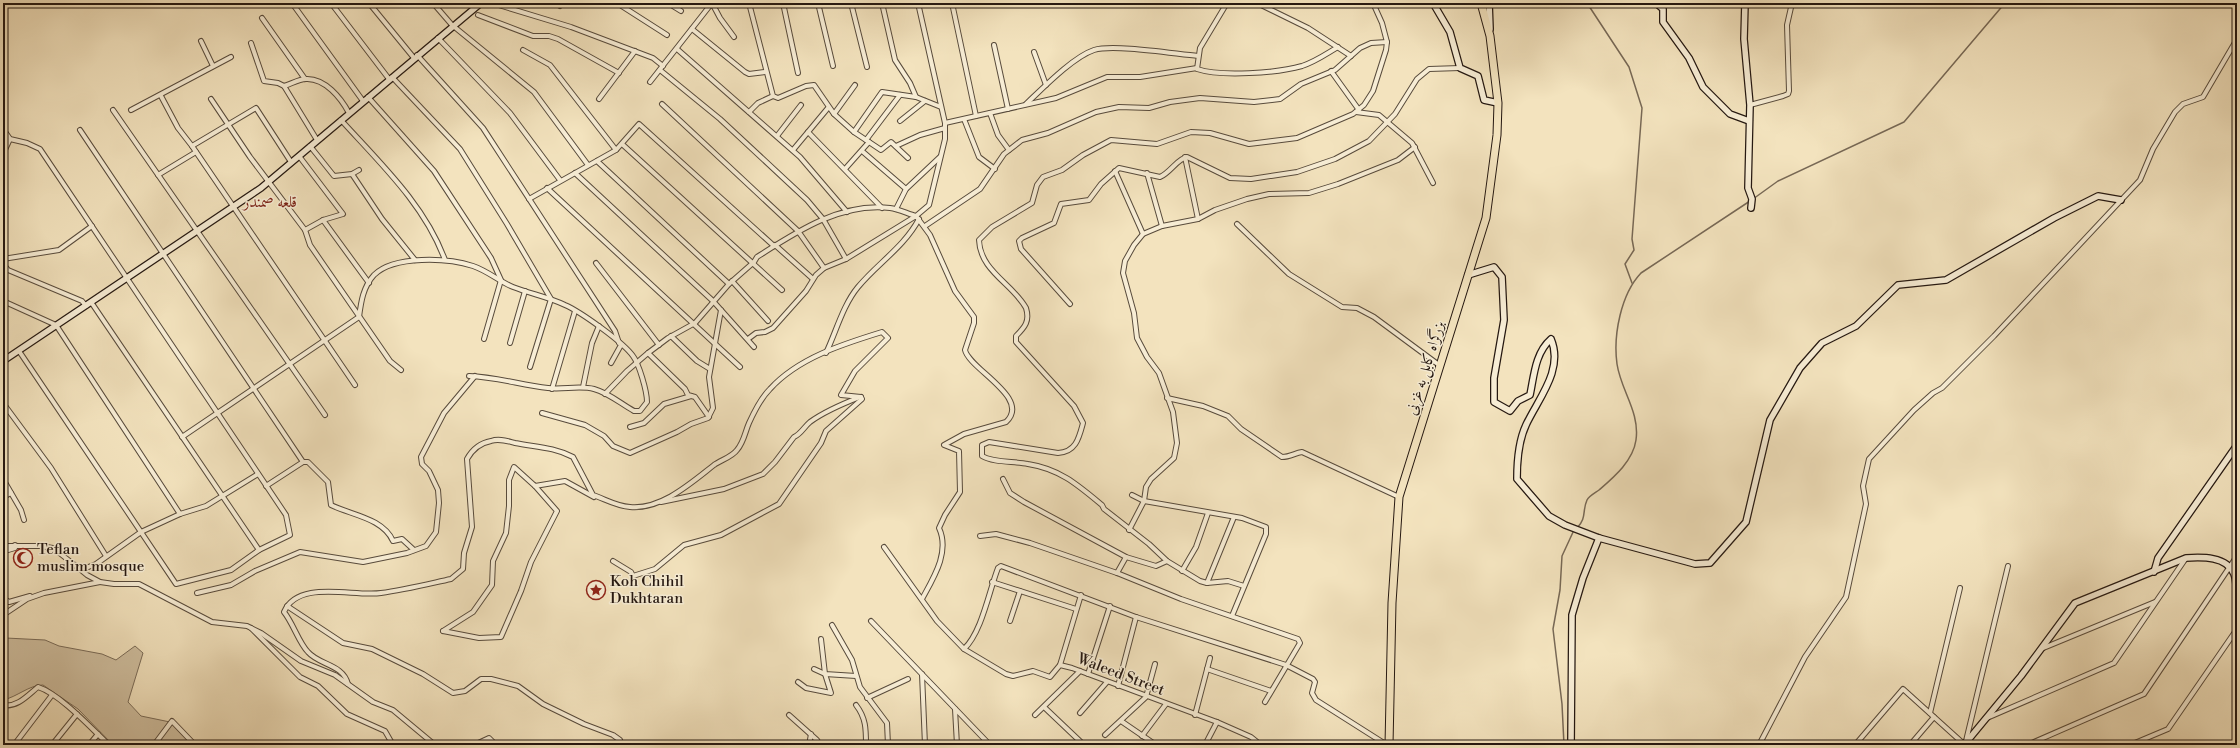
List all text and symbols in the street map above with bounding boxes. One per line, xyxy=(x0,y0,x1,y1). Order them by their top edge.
district label: قلعه صمندر xyxy=(241,192,297,212)
street label: بزرگراه کابل به غزنی xyxy=(1401,318,1450,418)
place label: Teflan muslim mosque xyxy=(37,540,144,576)
mosque icon: Teflan muslim mosque xyxy=(12,547,34,569)
place label: Koh Chihil Dukhtaran xyxy=(610,572,684,608)
place icon: Koh Chihil Dukhtaran xyxy=(585,579,607,601)
street label: Waleed Street xyxy=(1073,649,1168,700)

